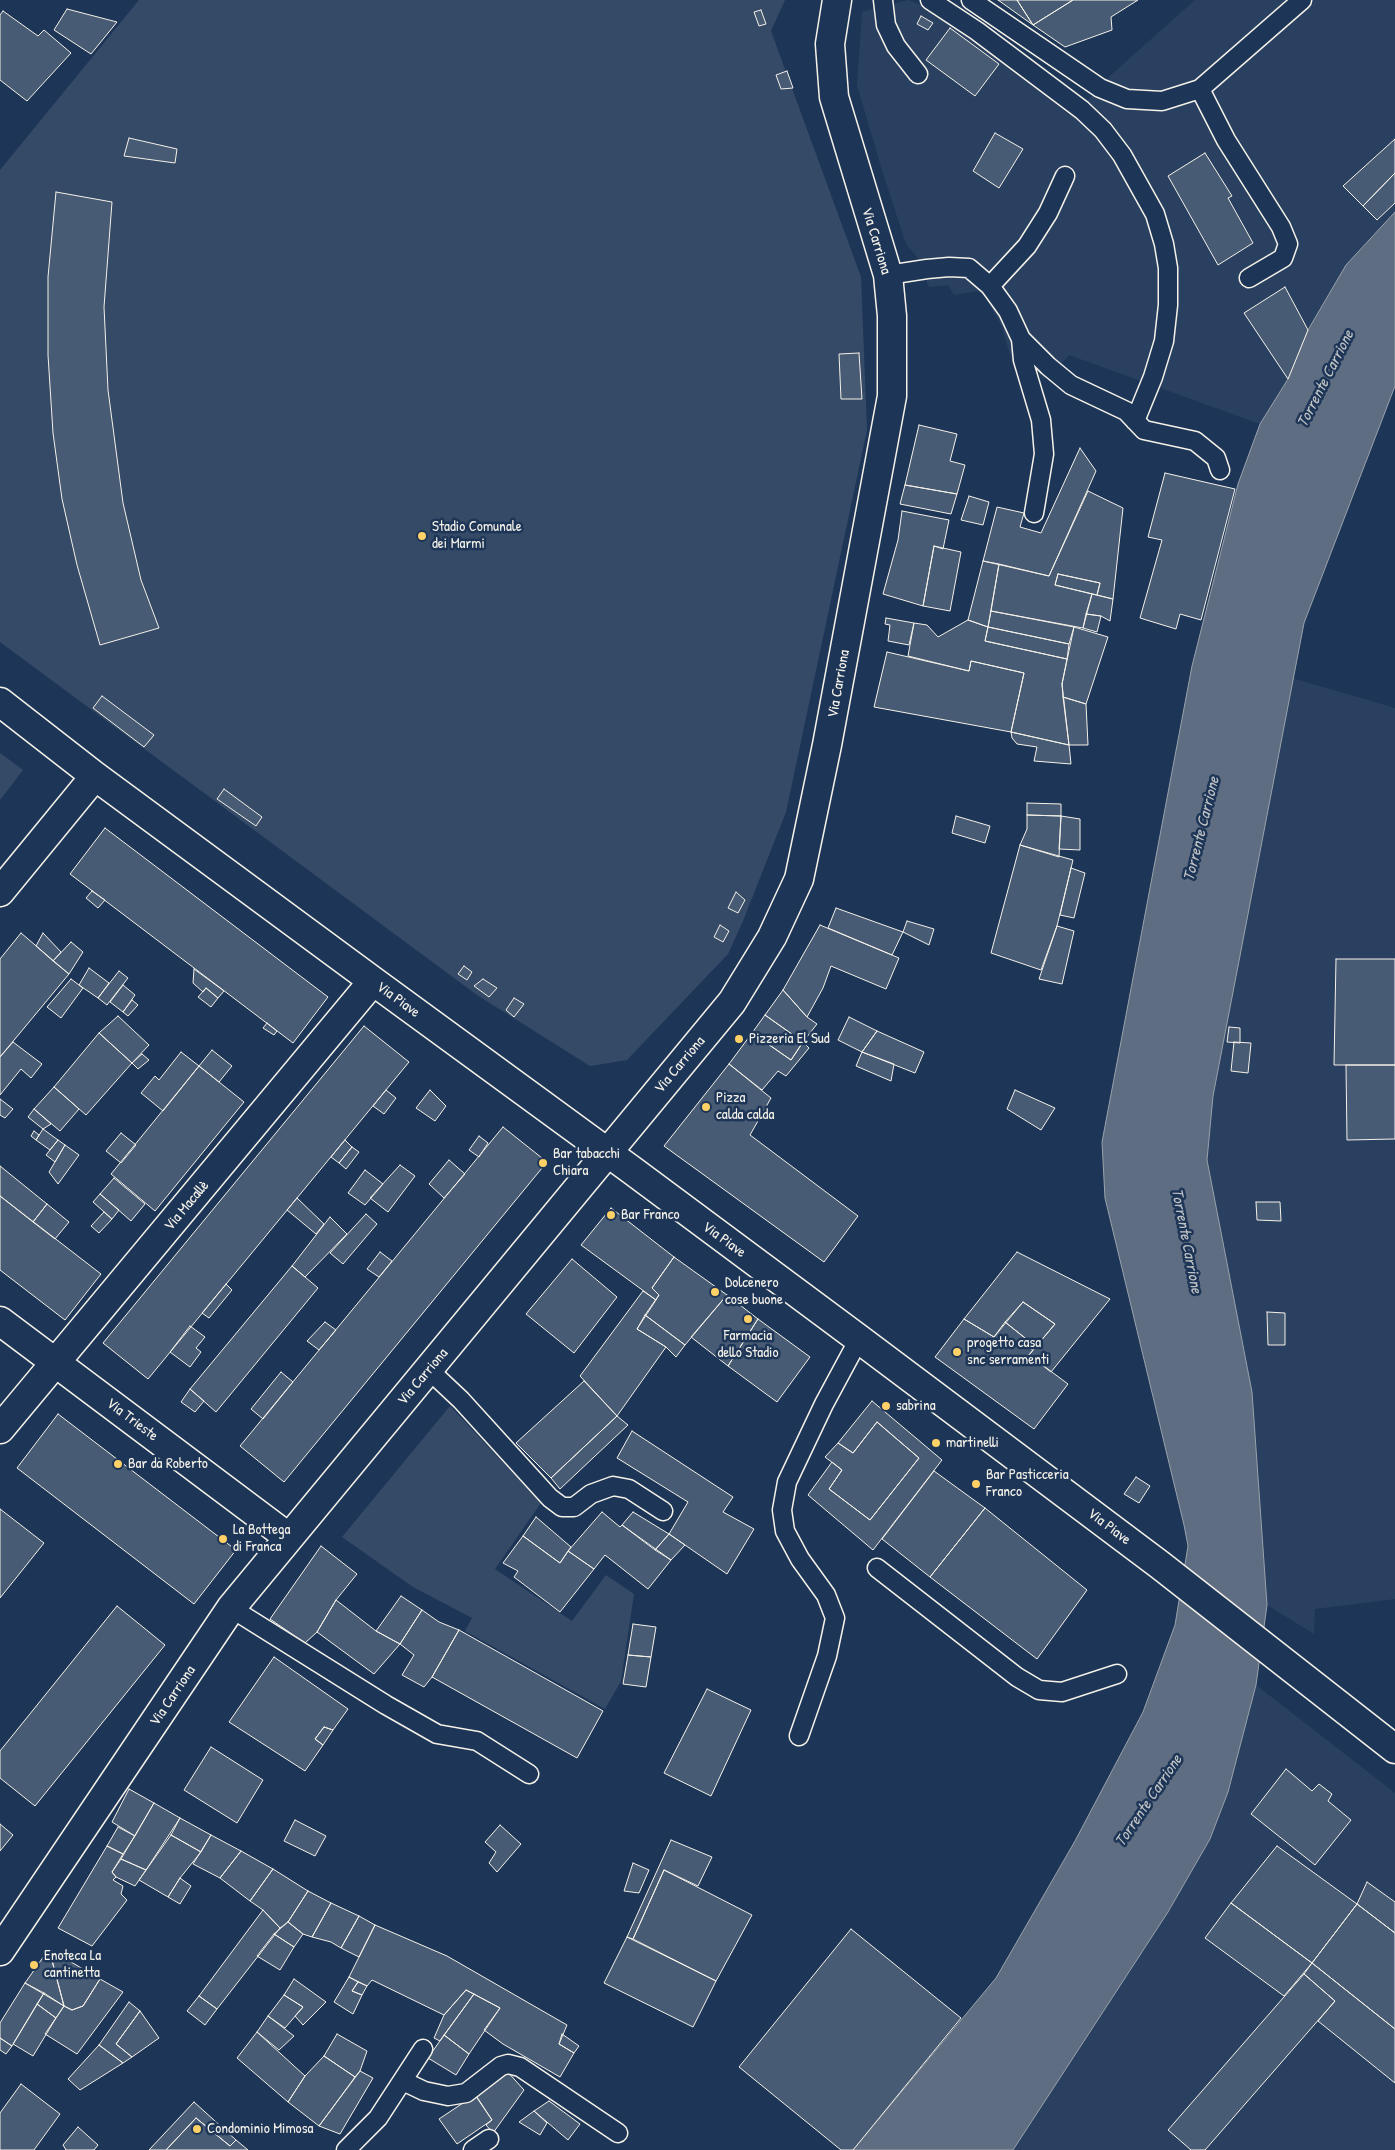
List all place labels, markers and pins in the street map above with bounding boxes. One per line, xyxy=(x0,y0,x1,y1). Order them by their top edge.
place label: Stadio Comunale dei Marmi xyxy=(432,518,522,553)
marker: Stadio Comunale dei Marmi xyxy=(416,530,428,542)
place label: Pizzeria El Sud xyxy=(749,1030,830,1048)
marker: Pizzeria El Sud xyxy=(733,1033,745,1045)
place label: Pizza calda calda xyxy=(716,1089,774,1124)
marker: Pizza calda calda xyxy=(700,1101,712,1113)
place label: Bar tabacchi Chiara xyxy=(553,1145,620,1180)
marker: Bar tabacchi Chiara xyxy=(537,1157,549,1169)
place label: Bar Franco xyxy=(621,1206,680,1224)
marker: Bar Franco xyxy=(605,1209,617,1221)
place label: Dolcenero cose buone xyxy=(725,1274,783,1309)
marker: Dolcenero cose buone xyxy=(709,1286,721,1298)
marker: Farmacia dello Stadio xyxy=(742,1313,754,1325)
place label: Farmacia dello Stadio xyxy=(718,1327,778,1362)
place label: progetto casa snc serramenti xyxy=(967,1334,1049,1369)
marker: progetto casa snc serramenti xyxy=(951,1346,963,1358)
place label: sabrina xyxy=(896,1397,936,1415)
marker: sabrina xyxy=(880,1400,892,1412)
place label: martinelli xyxy=(946,1434,999,1452)
marker: martinelli xyxy=(930,1437,942,1449)
place label: Bar da Roberto xyxy=(128,1455,208,1473)
marker: Bar da Roberto xyxy=(112,1458,124,1470)
place label: Bar Pasticceria Franco xyxy=(986,1466,1069,1501)
marker: Bar Pasticceria Franco xyxy=(970,1478,982,1490)
place label: La Bottega di Franca xyxy=(233,1521,290,1556)
marker: La Bottega di Franca xyxy=(217,1533,229,1545)
place label: Enoteca La cantinetta xyxy=(44,1947,101,1982)
marker: Enoteca La cantinetta xyxy=(28,1959,40,1971)
place label: Condominio Mimosa xyxy=(207,2120,313,2138)
marker: Condominio Mimosa xyxy=(191,2123,203,2135)

